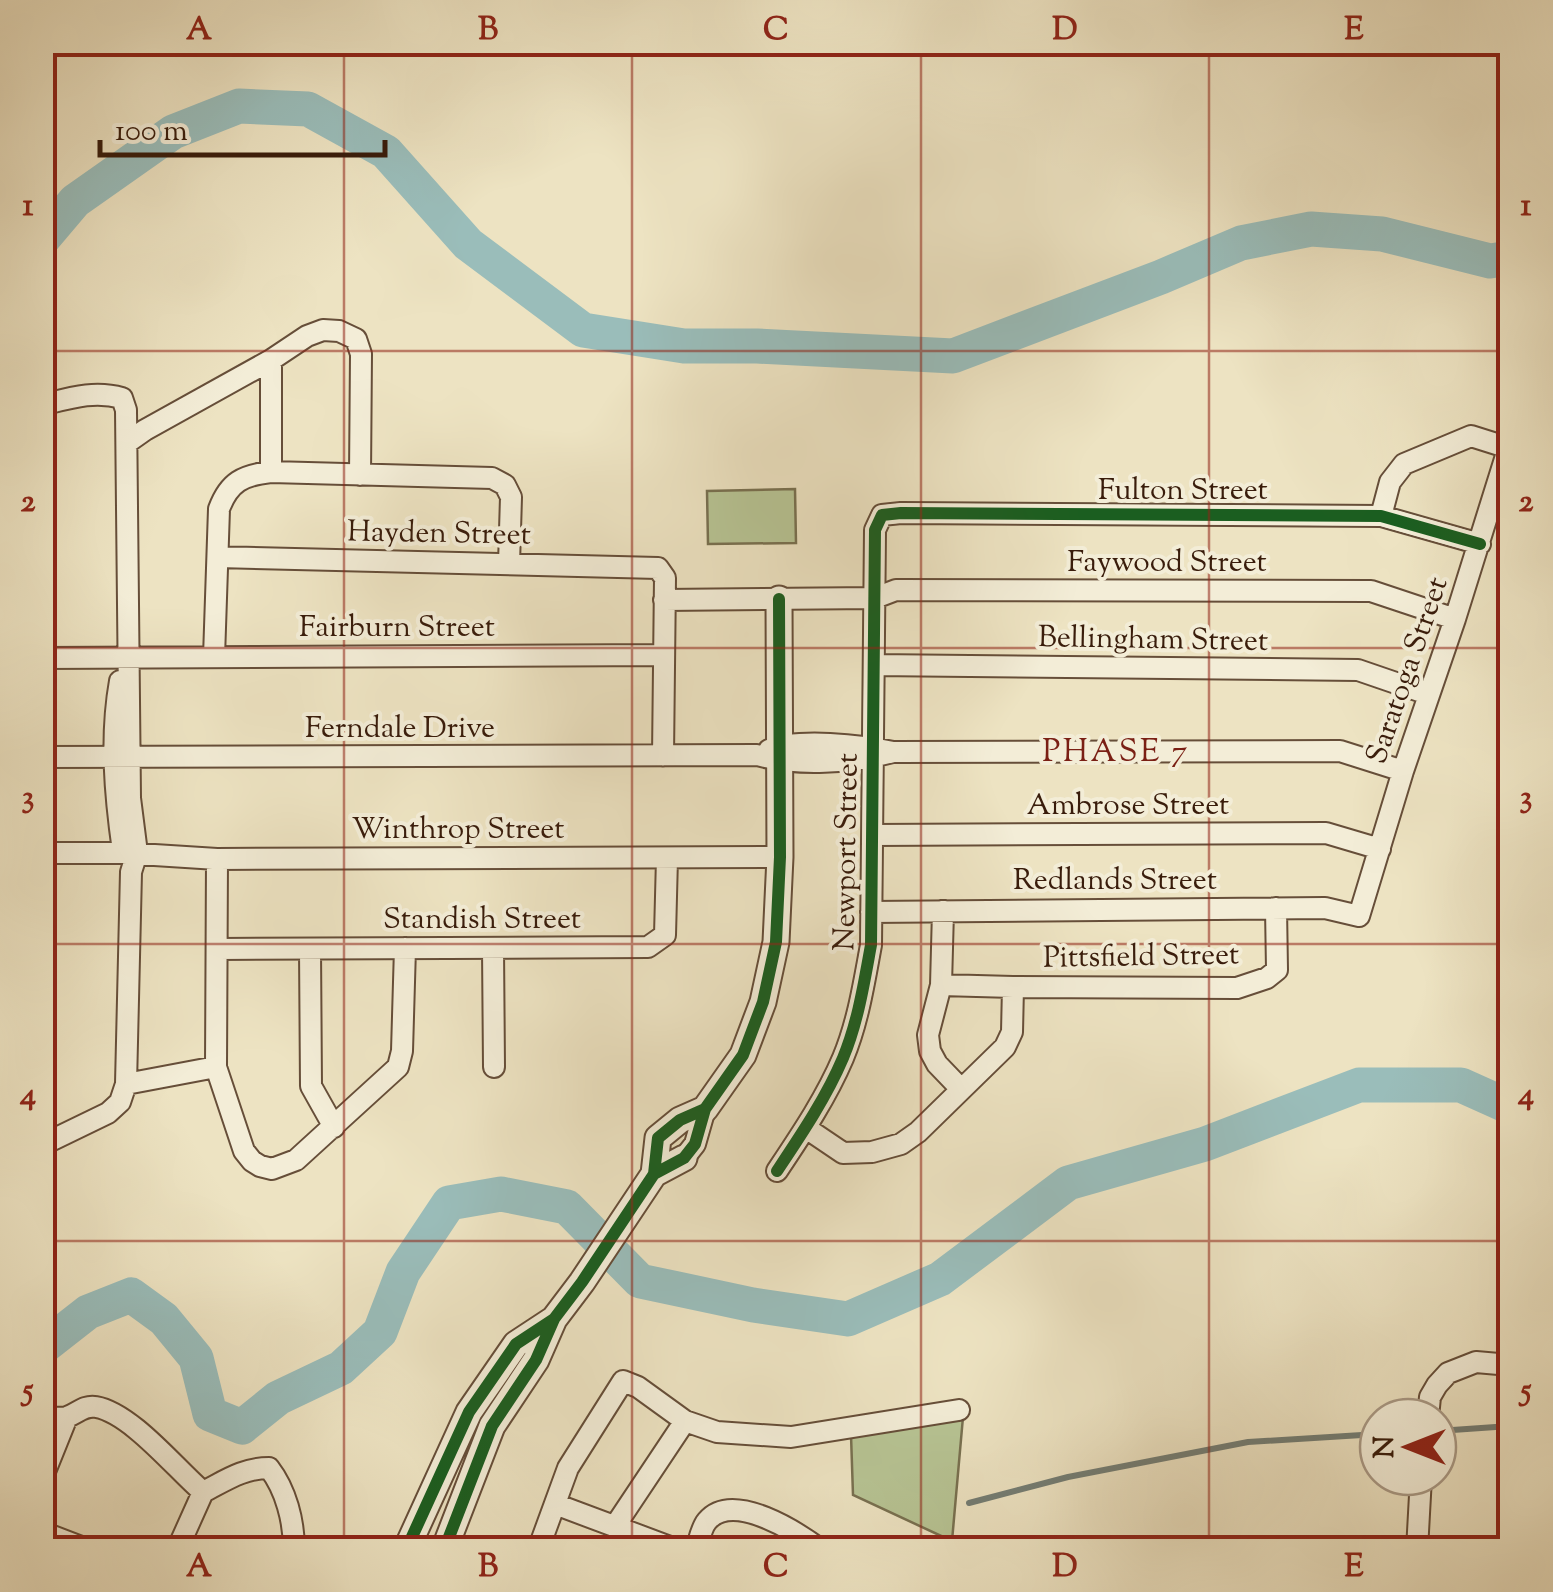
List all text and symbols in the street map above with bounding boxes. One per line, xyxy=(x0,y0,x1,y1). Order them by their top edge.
text: A xyxy=(186,8,212,54)
text: B xyxy=(478,8,498,54)
text: C xyxy=(763,8,789,54)
text: D xyxy=(1052,8,1078,54)
text: E xyxy=(1344,8,1364,54)
scale bar xyxy=(100,95,385,157)
text: 100 m xyxy=(115,111,188,154)
text: 1 xyxy=(23,184,34,230)
text: 1 xyxy=(1521,184,1532,230)
street label: Fulton Street xyxy=(1098,470,1268,513)
text: 2 xyxy=(21,480,36,526)
text: 2 xyxy=(1519,480,1534,526)
street label: Hayden Street xyxy=(347,511,531,558)
street label: Faywood Street xyxy=(1067,542,1267,585)
street label: Saratoga Street xyxy=(1356,572,1460,770)
street label: Fairburn Street xyxy=(299,607,495,650)
street label: Bellingham Street xyxy=(1038,617,1268,664)
street label: Ferndale Drive xyxy=(305,708,495,751)
district label: PHASE 7 xyxy=(1042,730,1190,776)
street label: Newport Street xyxy=(824,753,871,951)
text: 3 xyxy=(22,776,34,822)
text: 3 xyxy=(1520,776,1532,822)
street label: Ambrose Street xyxy=(1027,785,1229,828)
street label: Winthrop Street xyxy=(352,809,564,852)
street label: Redlands Street xyxy=(1013,860,1217,903)
street label: Standish Street xyxy=(383,899,581,942)
street label: Pittsfield Street xyxy=(1043,934,1239,981)
text: 4 xyxy=(19,1073,36,1119)
text: 4 xyxy=(1517,1073,1534,1119)
text: 5 xyxy=(20,1369,34,1415)
text: 5 xyxy=(1518,1369,1532,1415)
north arrow xyxy=(1358,1397,1458,1497)
text: N xyxy=(1366,1436,1406,1458)
text: A xyxy=(186,1545,212,1591)
text: B xyxy=(478,1545,498,1591)
text: C xyxy=(763,1545,789,1591)
text: D xyxy=(1052,1545,1078,1591)
text: E xyxy=(1344,1545,1364,1591)

